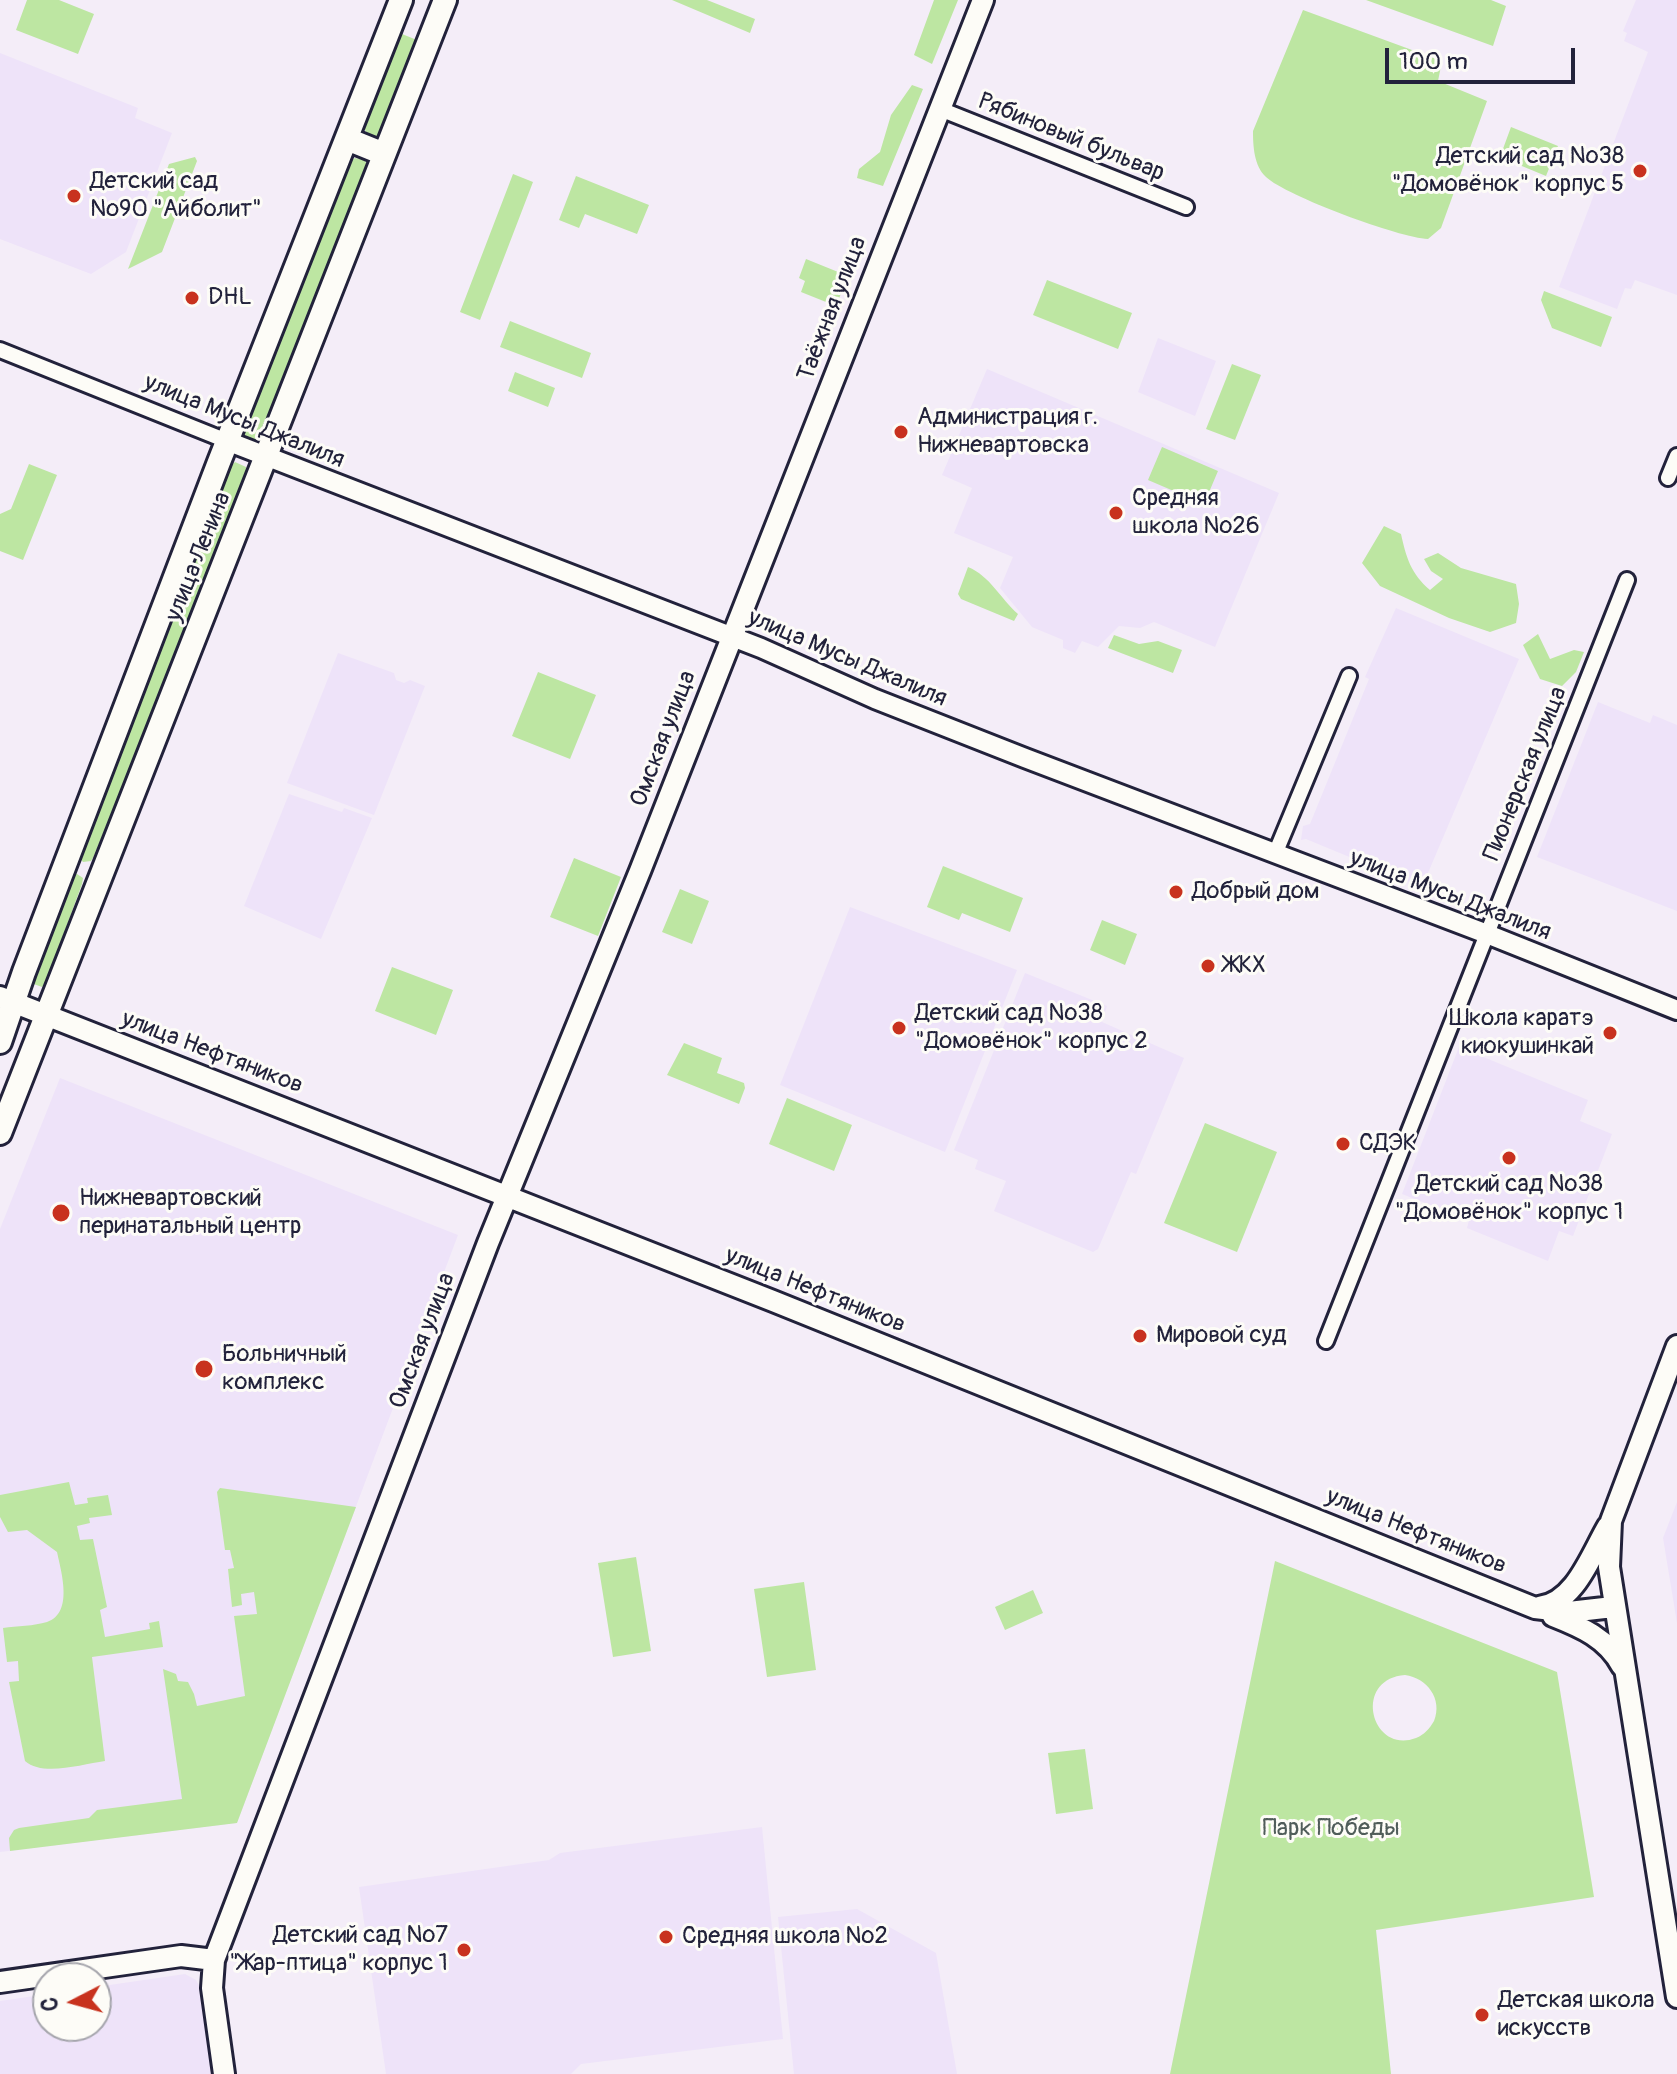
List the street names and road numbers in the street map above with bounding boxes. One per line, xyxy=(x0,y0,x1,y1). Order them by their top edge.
street label: Рябиновый бульвар xyxy=(974,87,1168,189)
street label: Таёжная улица xyxy=(792,233,874,385)
street label: улица Мусы Джалиля xyxy=(140,369,348,475)
street label: улица Ленина xyxy=(160,488,238,626)
street label: улица Мусы Джалиля xyxy=(743,604,951,714)
street label: Омская улица xyxy=(625,667,703,811)
street label: Пионерская улица xyxy=(1478,683,1574,865)
street label: улица Мусы Джалиля xyxy=(1345,844,1555,948)
street label: улица Нефтяников xyxy=(117,1005,307,1101)
street label: улица Нефтяников xyxy=(721,1242,909,1340)
street label: Омская улица xyxy=(384,1269,462,1413)
street label: улица Нефтяников xyxy=(1322,1483,1510,1581)

